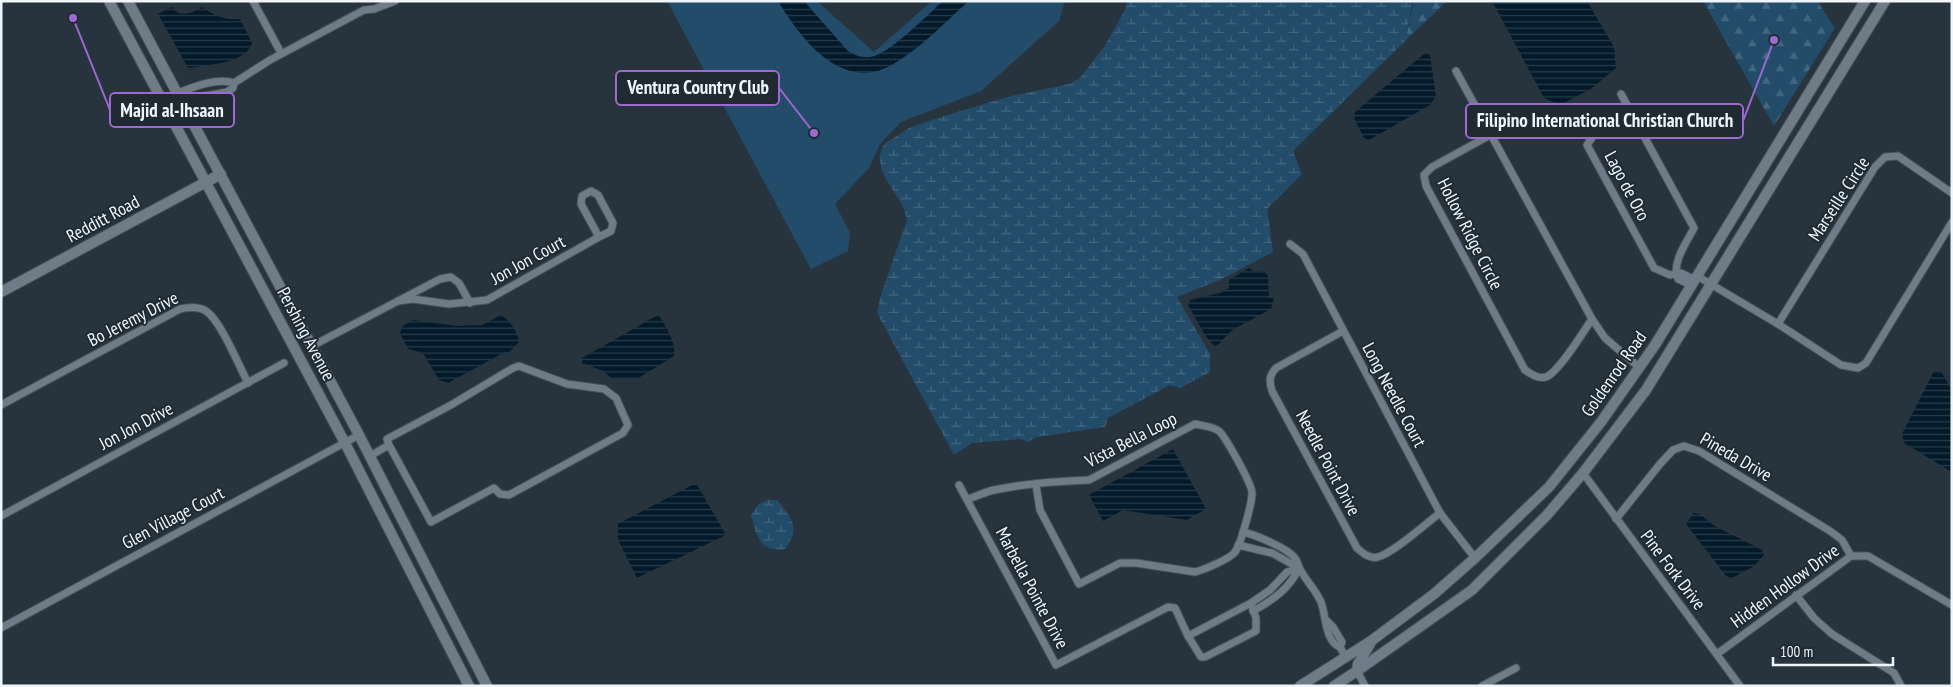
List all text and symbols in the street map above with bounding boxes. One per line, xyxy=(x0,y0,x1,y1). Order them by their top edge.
callout: Ventura Country Club xyxy=(616,71,779,105)
text: Ventura Country Club xyxy=(626,75,769,99)
callout: Majid al-Ihsaan xyxy=(110,93,234,127)
text: Majid al-Ihsaan xyxy=(120,98,224,122)
callout: Filipino International Christian Church xyxy=(1466,104,1743,138)
text: Filipino International Christian Church xyxy=(1477,108,1733,132)
street label: Lago de Oro xyxy=(1600,147,1655,225)
street label: Marseille Circle xyxy=(1803,152,1874,245)
street label: Hollow Ridge Circle xyxy=(1433,174,1508,293)
street label: Redditt Road xyxy=(62,190,143,247)
street label: Jon Jon Court xyxy=(486,230,569,290)
street label: Pershing Avenue xyxy=(272,283,341,384)
street label: Bo Jeremy Drive xyxy=(84,286,182,351)
street label: Goldenrod Road xyxy=(1576,327,1651,421)
street label: Long Needle Court xyxy=(1357,338,1432,451)
street label: Jon Jon Drive xyxy=(94,397,177,455)
street label: Needle Point Drive xyxy=(1291,406,1366,520)
street label: Vista Bella Loop xyxy=(1080,407,1181,473)
street label: Pineda Drive xyxy=(1696,427,1776,486)
street label: Glen Village Court xyxy=(118,481,228,554)
street label: Marbella Pointe Drive xyxy=(991,523,1074,652)
street label: Pine Fork Drive xyxy=(1636,525,1711,614)
street label: Hidden Hollow Drive xyxy=(1726,539,1843,633)
scale bar xyxy=(1773,634,1893,666)
text: 100 m xyxy=(1780,642,1813,661)

